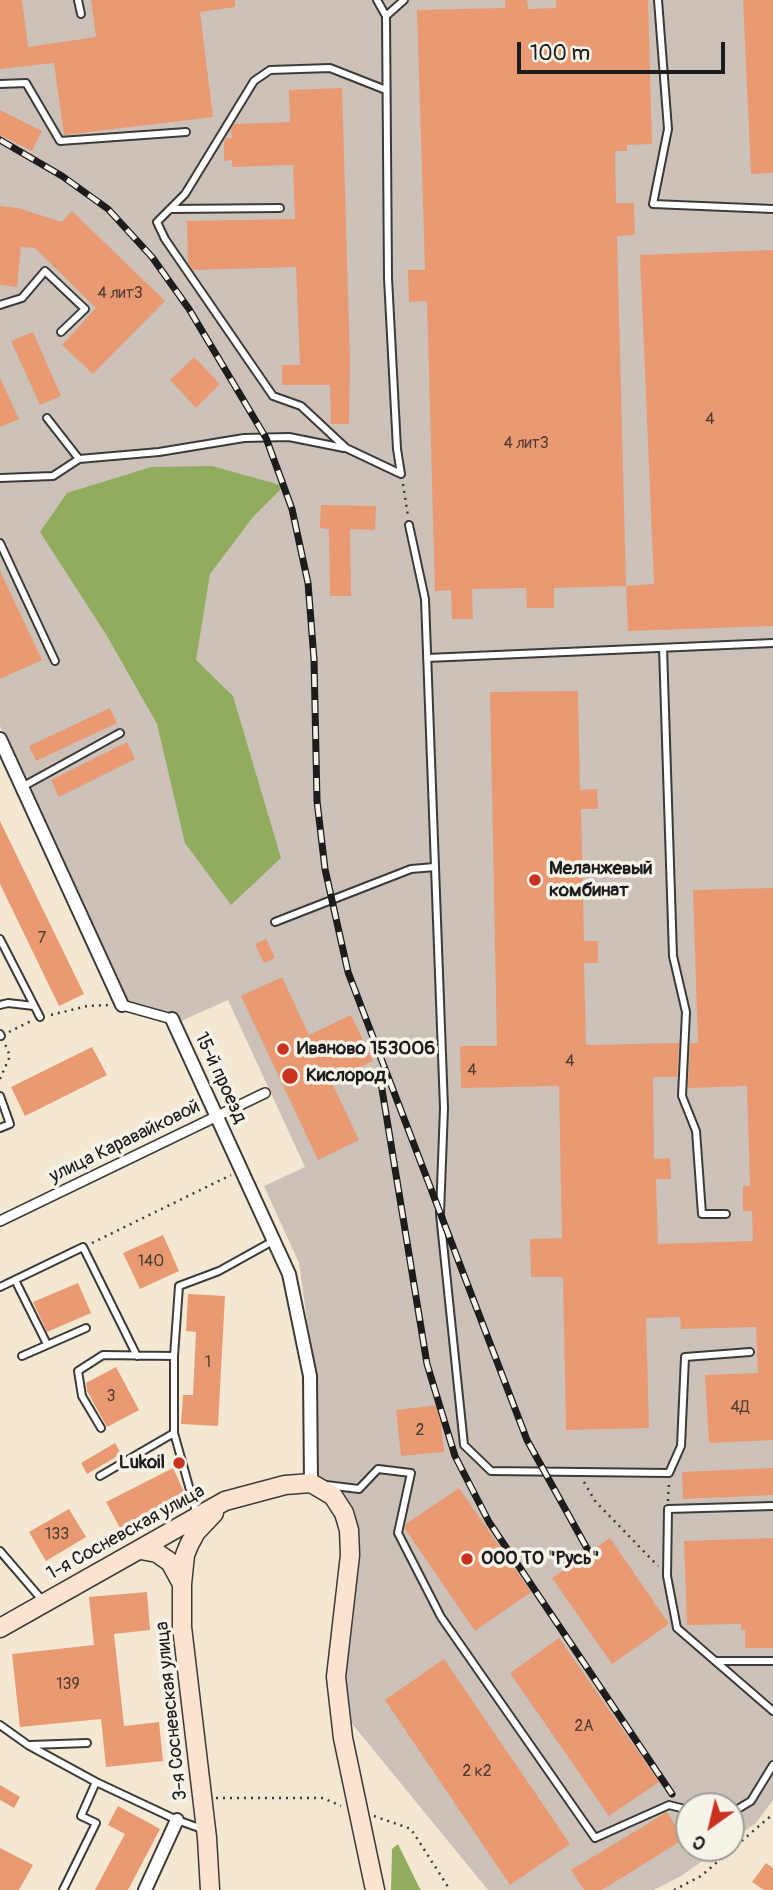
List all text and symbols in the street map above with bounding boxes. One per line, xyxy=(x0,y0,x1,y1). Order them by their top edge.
scale bar xyxy=(521,28,729,72)
text: 100 m xyxy=(530,40,590,67)
house number: 4 лит3 xyxy=(97,284,143,304)
house number: 4 xyxy=(705,410,715,430)
house number: 4 лит3 xyxy=(503,434,549,454)
place label: Меланжевый комбинат xyxy=(549,858,653,902)
marker: Меланжевый комбинат xyxy=(527,872,543,888)
house number: 7 xyxy=(38,929,46,949)
street label: 15-й проезд xyxy=(189,1029,251,1127)
place label: Иваново 153006 xyxy=(297,1038,435,1060)
marker: Иваново 153006 xyxy=(275,1041,291,1057)
house number: 4 xyxy=(565,1052,575,1072)
house number: 4 xyxy=(467,1061,477,1081)
place label: Кислород xyxy=(306,1065,386,1087)
marker: Кислород xyxy=(280,1066,300,1086)
street label: улица Каравайковой xyxy=(46,1096,204,1188)
house number: 140 xyxy=(138,1252,164,1272)
house number: 1 xyxy=(205,1353,211,1373)
house number: 3 xyxy=(107,1387,115,1407)
house number: 4Д xyxy=(731,1398,749,1418)
house number: 2 xyxy=(416,1421,424,1441)
place label: Lukoil xyxy=(119,1452,165,1474)
marker: Lukoil xyxy=(171,1455,187,1471)
street label: 1-я Сосневская улица xyxy=(43,1480,209,1586)
house number: 133 xyxy=(45,1525,69,1545)
place label: ООО ТО "Русь" xyxy=(481,1548,599,1570)
marker: ООО ТО "Русь" xyxy=(459,1551,475,1567)
street label: 3-я Сосневская улица xyxy=(151,1620,193,1802)
house number: 139 xyxy=(56,1675,80,1695)
house number: 2А xyxy=(574,1717,594,1737)
house number: 2 к2 xyxy=(462,1762,492,1782)
north arrow xyxy=(675,1792,745,1862)
text: С xyxy=(688,1830,711,1856)

